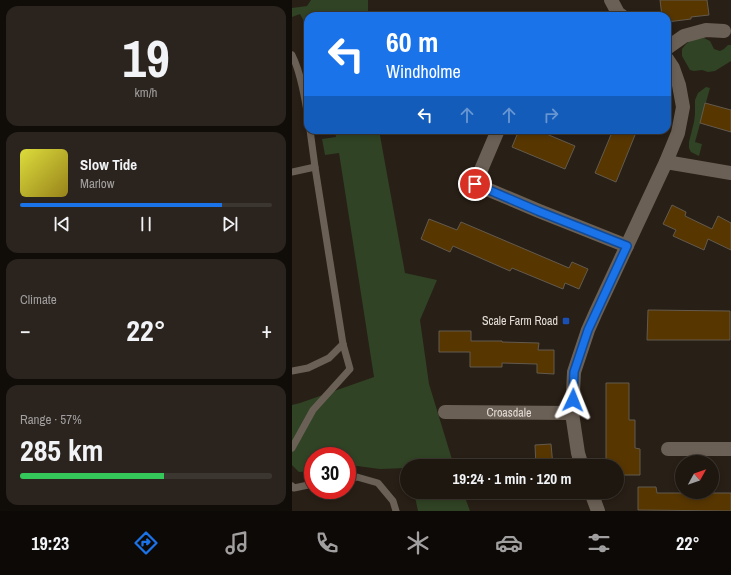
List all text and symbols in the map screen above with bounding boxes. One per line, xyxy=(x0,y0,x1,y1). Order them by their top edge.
text: 19 xyxy=(122,23,170,93)
text: 60 m xyxy=(386,23,438,61)
icon: left xyxy=(320,28,372,80)
text: Windholme xyxy=(386,59,461,84)
text: km/h xyxy=(134,84,158,101)
icon: left xyxy=(414,104,436,126)
icon: ahead xyxy=(456,104,478,126)
icon: ahead xyxy=(498,104,520,126)
icon: right xyxy=(540,104,562,126)
text: Slow Tide xyxy=(80,154,137,175)
pin xyxy=(458,167,492,201)
icon: arrive xyxy=(464,173,486,195)
text: Marlow xyxy=(80,175,114,192)
icon: previous xyxy=(51,213,73,235)
icon: pause xyxy=(135,213,157,235)
icon: next xyxy=(219,213,241,235)
text: Climate xyxy=(20,291,57,308)
text: 22° xyxy=(126,310,166,350)
place label: Scale Farm Road xyxy=(482,313,558,329)
text: − xyxy=(20,315,31,345)
text: + xyxy=(261,315,272,345)
marker: Scale Farm Road xyxy=(561,316,571,326)
position arrow xyxy=(552,379,594,421)
street label: Croasdale xyxy=(486,404,532,421)
text: Range · 57% xyxy=(20,411,82,428)
text: 285 km xyxy=(20,430,103,470)
speed limit sign: 30 xyxy=(304,447,356,499)
north arrow xyxy=(675,455,719,499)
map controls xyxy=(675,455,719,499)
text: 19:24 · 1 min · 120 m xyxy=(453,468,571,489)
icon: directions xyxy=(132,529,160,557)
icon: music xyxy=(223,529,251,557)
icon: phone xyxy=(313,529,341,557)
icon: climate xyxy=(404,529,432,557)
icon: car xyxy=(495,529,523,557)
icon: filters xyxy=(585,529,613,557)
text: 19:23 xyxy=(31,531,69,556)
text: 22° xyxy=(676,531,700,556)

